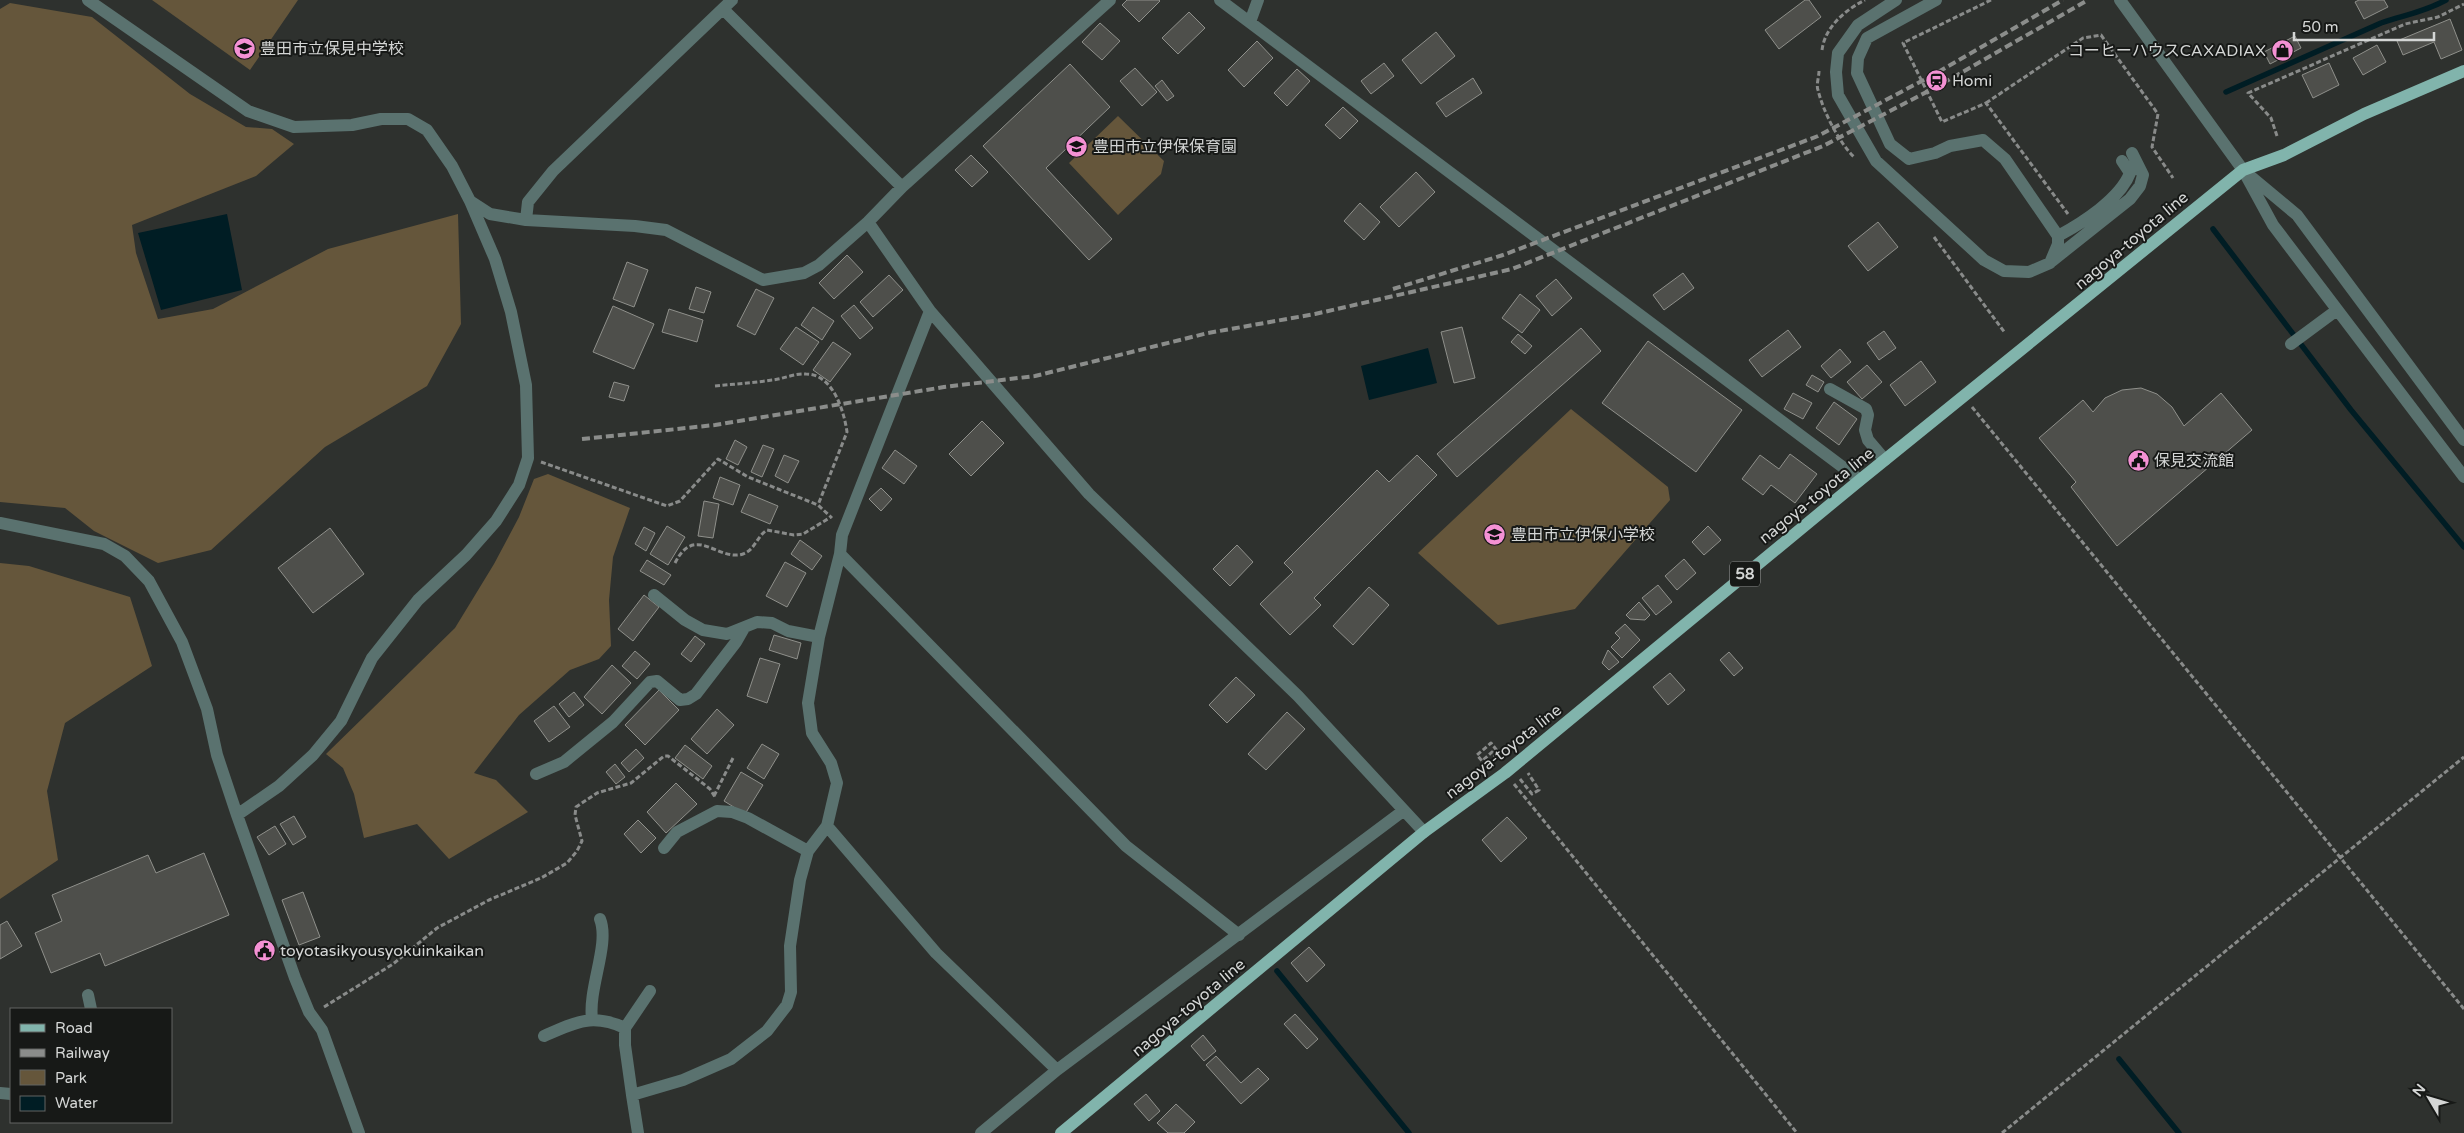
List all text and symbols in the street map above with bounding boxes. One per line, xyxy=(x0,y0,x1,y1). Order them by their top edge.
scale bar xyxy=(2294,10,2434,42)
text: 50 m xyxy=(2302,18,2339,36)
school or university icon: 豊田市立保見中学校 xyxy=(232,36,256,60)
shop icon: コーヒーハウスCAXADIAX xyxy=(2270,38,2294,62)
place label: 豊田市立保見中学校 xyxy=(260,39,404,59)
place label: コーヒーハウスCAXADIAX xyxy=(2068,41,2266,61)
station icon: Homi xyxy=(1924,68,1948,92)
place label: Homi xyxy=(1952,71,1992,91)
school or university icon: 豊田市立伊保保育園 xyxy=(1065,134,1089,158)
place label: 豊田市立伊保保育園 xyxy=(1093,137,1237,157)
street label: nagoya-toyota line xyxy=(2071,187,2192,294)
street label: nagoya-toyota line xyxy=(1755,443,1878,548)
public building icon: 保見交流館 xyxy=(2126,448,2150,472)
place label: 保見交流館 xyxy=(2154,451,2234,471)
school or university icon: 豊田市立伊保小学校 xyxy=(1483,522,1507,546)
place label: 豊田市立伊保小学校 xyxy=(1511,525,1655,545)
road number: 58 xyxy=(1730,562,1760,586)
street label: nagoya-toyota line xyxy=(1441,700,1566,803)
public building icon: toyotasikyousyokuinkaikan xyxy=(252,938,276,962)
place label: toyotasikyousyokuinkaikan xyxy=(280,941,484,961)
street label: nagoya-toyota line xyxy=(1128,954,1249,1061)
legend xyxy=(10,1008,172,1123)
text: Road xyxy=(55,1019,93,1037)
text: Railway xyxy=(55,1044,110,1062)
text: Park xyxy=(55,1069,87,1087)
north arrow xyxy=(2404,1073,2454,1123)
text: N xyxy=(2409,1081,2429,1100)
text: Water xyxy=(55,1094,98,1112)

